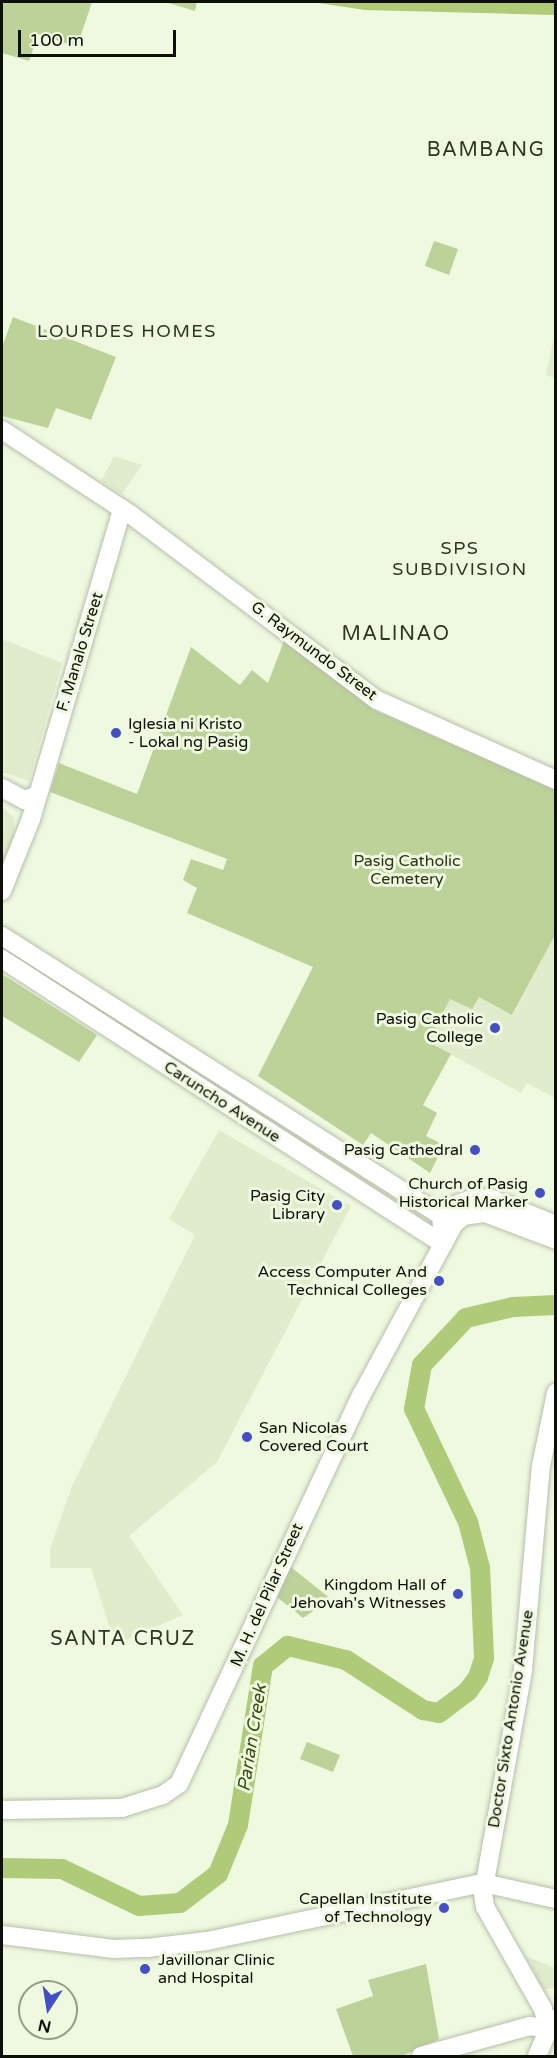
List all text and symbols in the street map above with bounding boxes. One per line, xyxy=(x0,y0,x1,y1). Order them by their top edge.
scale bar xyxy=(21,18,178,56)
text: 100 m xyxy=(29,29,84,51)
district label: BAMBANG xyxy=(427,138,545,162)
district label: LOURDES HOMES xyxy=(37,320,217,342)
district label: SPS SUBDIVISION xyxy=(392,538,528,580)
street label: F. Manalo Street xyxy=(53,590,107,714)
street label: G. Raymundo Street xyxy=(247,597,381,705)
district label: MALINAO xyxy=(342,622,450,646)
place label: Iglesia ni Kristo - Lokal ng Pasig xyxy=(128,714,248,752)
marker: Iglesia ni Kristo - Lokal ng Pasig xyxy=(109,726,123,740)
park label: Pasig Catholic Cemetery xyxy=(353,851,461,889)
place label: Pasig Catholic College xyxy=(376,1009,483,1047)
marker: Pasig Catholic College xyxy=(488,1021,502,1035)
street label: Caruncho Avenue xyxy=(160,1057,284,1147)
place label: Pasig Cathedral xyxy=(344,1140,463,1160)
marker: Pasig Cathedral xyxy=(468,1143,482,1157)
place label: Church of Pasig Historical Marker xyxy=(399,1174,528,1212)
place label: Pasig City Library xyxy=(250,1186,325,1224)
marker: Church of Pasig Historical Marker xyxy=(533,1186,547,1200)
marker: Pasig City Library xyxy=(330,1198,344,1212)
place label: Access Computer And Technical Colleges xyxy=(258,1262,427,1300)
marker: Access Computer And Technical Colleges xyxy=(432,1274,446,1288)
place label: San Nicolas Covered Court xyxy=(259,1418,369,1456)
marker: San Nicolas Covered Court xyxy=(240,1430,254,1444)
street label: M. H. del Pilar Street xyxy=(227,1520,307,1670)
place label: Kingdom Hall of Jehovah's Witnesses xyxy=(291,1575,446,1613)
marker: Kingdom Hall of Jehovah's Witnesses xyxy=(451,1587,465,1601)
street label: Doctor Sixto Antonio Avenue xyxy=(484,1609,538,1829)
district label: SANTA CRUZ xyxy=(50,1627,196,1651)
water label: Parian Creek xyxy=(233,1683,271,1793)
place label: Capellan Institute of Technology xyxy=(299,1889,432,1927)
marker: Capellan Institute of Technology xyxy=(437,1901,451,1915)
place label: Javillonar Clinic and Hospital xyxy=(158,1950,275,1988)
marker: Javillonar Clinic and Hospital xyxy=(136,1960,154,1978)
north arrow xyxy=(18,1980,78,2040)
text: N xyxy=(36,2015,53,2037)

